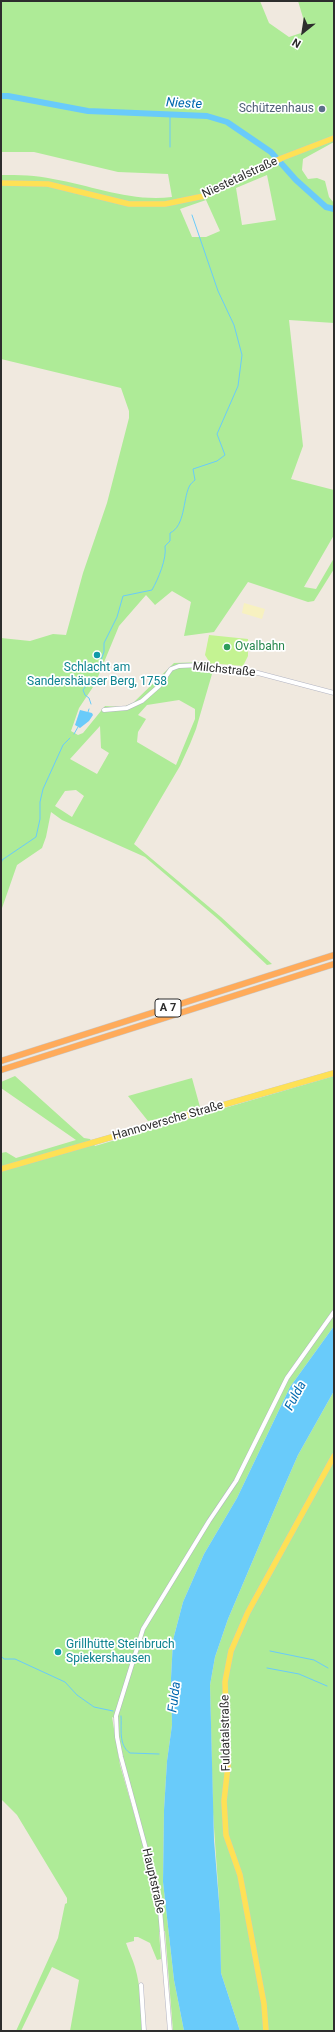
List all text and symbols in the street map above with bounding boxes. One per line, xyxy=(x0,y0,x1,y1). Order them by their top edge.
north arrow xyxy=(283,12,323,52)
text: N xyxy=(290,35,303,50)
water label: Nieste xyxy=(166,95,202,113)
place label: Schützenhaus xyxy=(239,102,314,116)
marker: Schützenhaus xyxy=(317,104,327,114)
street label: Niestetalstraße xyxy=(200,154,280,202)
place label: Ovalbahn xyxy=(235,640,285,654)
marker: Ovalbahn xyxy=(222,642,232,652)
marker: Schlacht am Sandershäuser Berg, 1758 xyxy=(92,650,102,660)
street label: Milchstraße xyxy=(192,660,256,680)
place label: Schlacht am Sandershäuser Berg, 1758 xyxy=(27,661,167,689)
road number: A 7 xyxy=(155,999,181,1017)
street label: Hannoversche Straße xyxy=(111,1098,225,1144)
water label: Fulda xyxy=(282,1379,310,1413)
place label: Grillhütte Steinbruch Spiekershausen xyxy=(66,1638,175,1666)
marker: Grillhütte Steinbruch Spiekershausen xyxy=(53,1647,63,1657)
water label: Fulda xyxy=(165,1681,185,1713)
street label: Fuldatalstraße xyxy=(218,1695,234,1771)
street label: Hauptstraße xyxy=(139,1847,167,1915)

